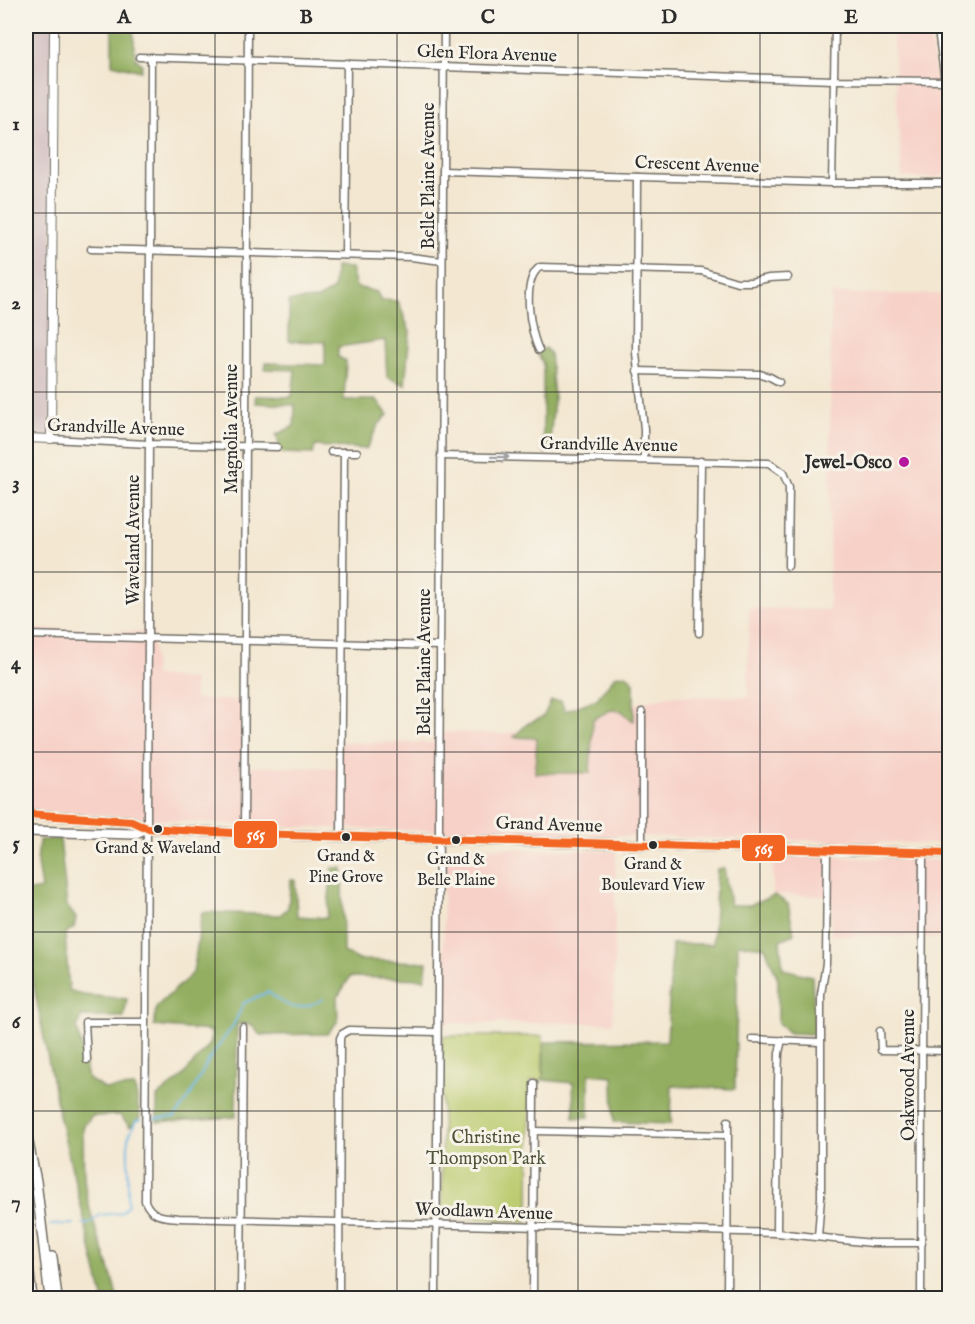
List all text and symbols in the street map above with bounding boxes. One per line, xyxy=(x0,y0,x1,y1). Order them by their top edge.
text: A xyxy=(116,5,132,30)
text: B xyxy=(299,5,313,30)
text: C xyxy=(481,5,495,30)
text: D xyxy=(661,5,677,30)
text: E xyxy=(844,5,858,30)
street label: Glen Flora Avenue xyxy=(417,41,557,68)
street label: Belle Plaine Avenue xyxy=(418,103,441,249)
text: 1 xyxy=(12,112,20,137)
street label: Crescent Avenue xyxy=(634,152,760,179)
text: 2 xyxy=(11,291,21,316)
street label: Magnolia Avenue xyxy=(221,364,244,494)
street label: Grandville Avenue xyxy=(47,415,185,442)
street label: Grandville Avenue xyxy=(540,433,678,458)
one-way arrow xyxy=(489,451,509,463)
place label: Jewel-Osco xyxy=(803,452,892,475)
marker: Jewel-Osco xyxy=(897,455,911,469)
text: 3 xyxy=(12,471,20,496)
street label: Waveland Avenue xyxy=(123,475,146,605)
street label: Belle Plaine Avenue xyxy=(414,589,437,735)
text: 4 xyxy=(11,651,22,676)
street label: Grand Avenue xyxy=(495,812,603,839)
line badge: 565 xyxy=(233,820,278,849)
marker: Grand & Waveland xyxy=(152,823,164,835)
text: 565 xyxy=(247,826,265,846)
text: 5 xyxy=(12,831,20,856)
marker: Grand & Pine Grove xyxy=(340,831,352,843)
marker: Grand & Belle Plaine xyxy=(450,834,462,846)
line badge: 565 xyxy=(741,834,786,862)
place label: Grand & Waveland xyxy=(95,839,221,859)
marker: Grand & Boulevard View xyxy=(647,839,659,851)
text: 565 xyxy=(755,840,773,860)
place label: Grand & Pine Grove xyxy=(309,847,383,888)
place label: Grand & Belle Plaine xyxy=(417,850,495,891)
place label: Grand & Boulevard View xyxy=(601,855,705,896)
street label: Oakwood Avenue xyxy=(898,1009,921,1141)
text: 6 xyxy=(12,1010,22,1035)
park label: Christine Thompson Park xyxy=(426,1127,546,1171)
text: 7 xyxy=(11,1190,21,1215)
street label: Woodlawn Avenue xyxy=(415,1199,553,1226)

